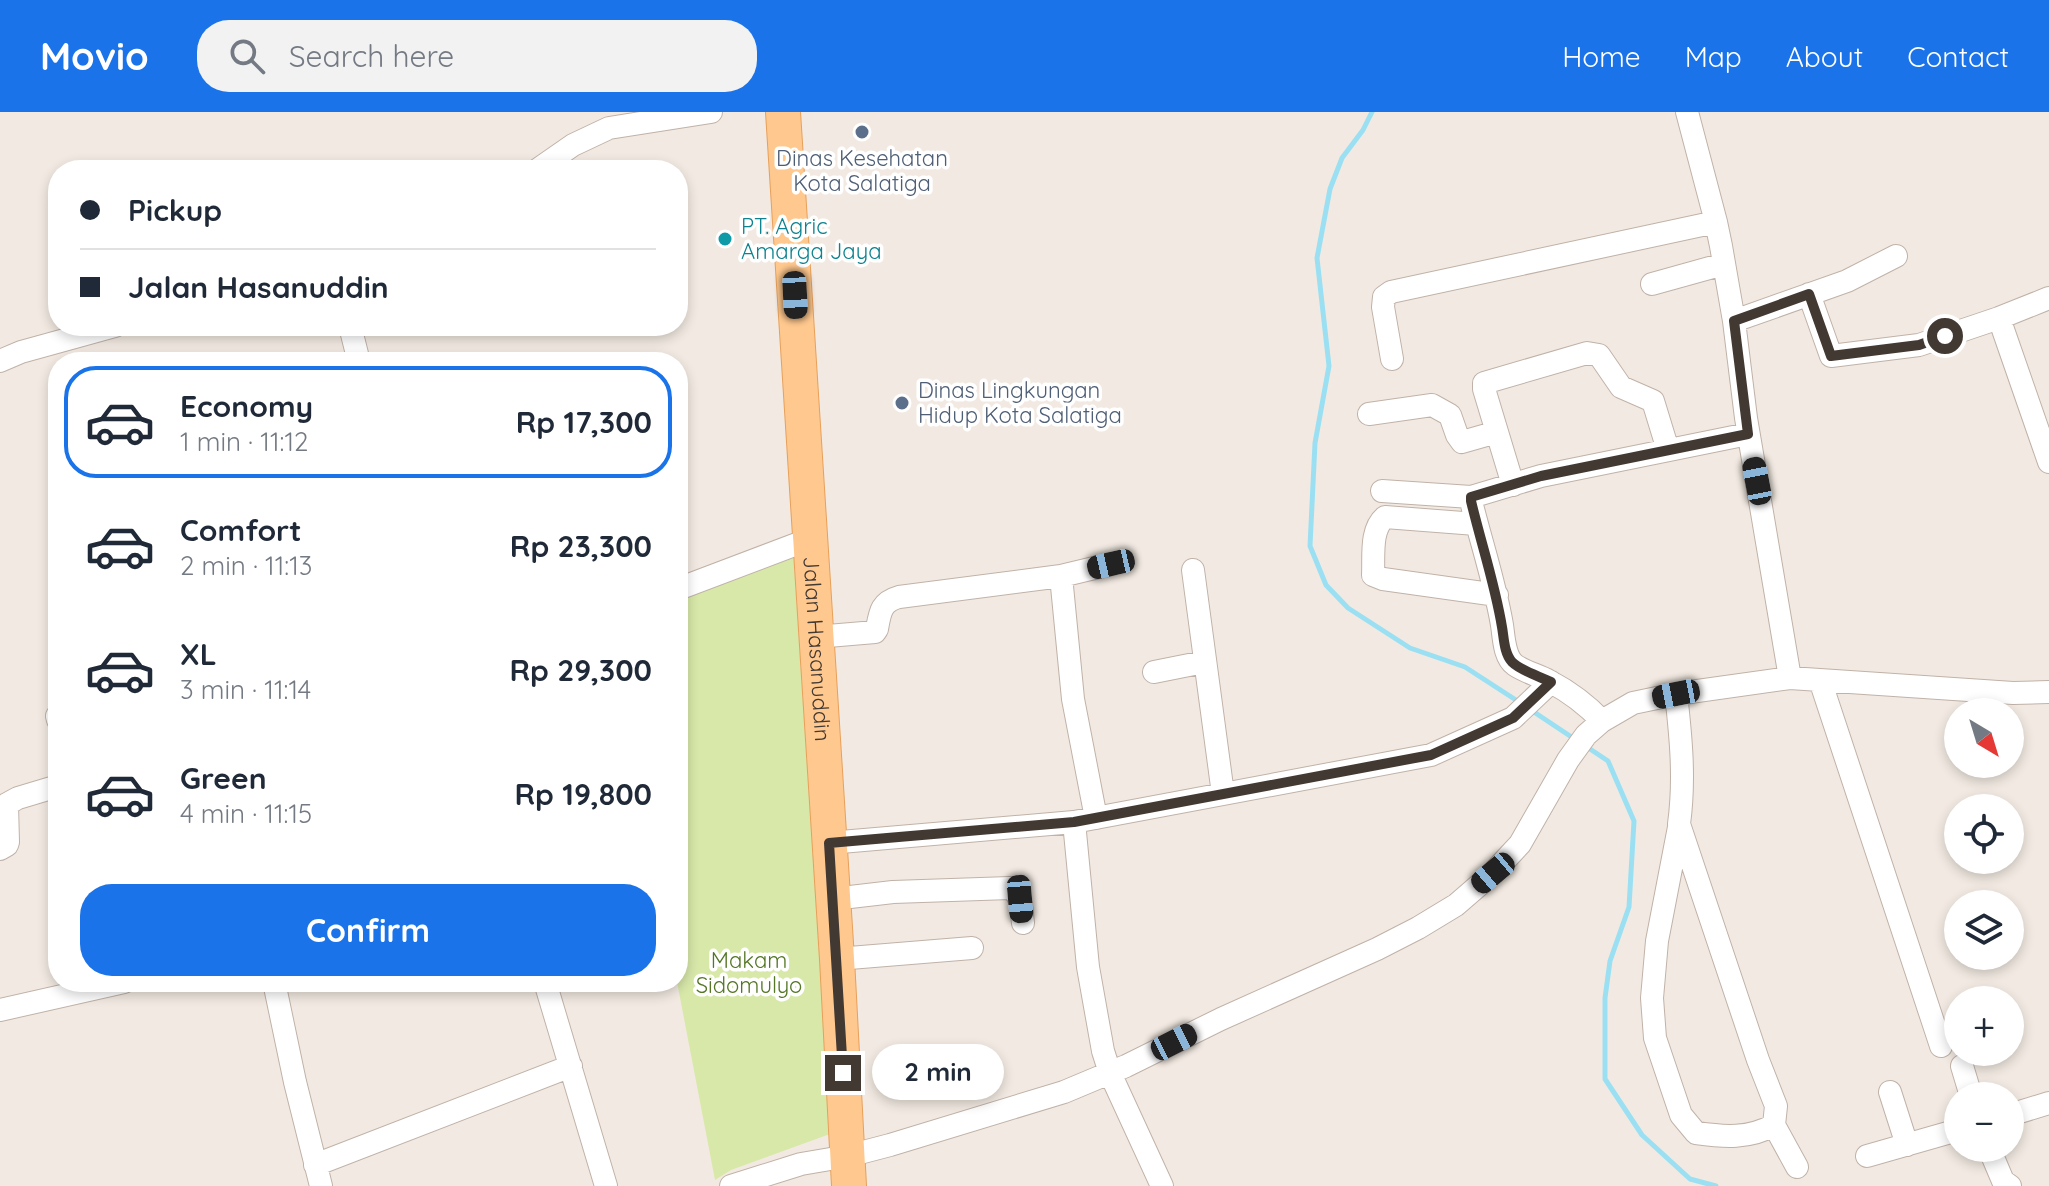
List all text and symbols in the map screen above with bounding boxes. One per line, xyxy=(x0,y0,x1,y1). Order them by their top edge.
search box xyxy=(197,20,757,92)
text: Movio xyxy=(40,32,149,80)
icon: search xyxy=(225,34,269,78)
text: Search here xyxy=(289,37,454,75)
text: Home xyxy=(1562,39,1641,74)
text: Map xyxy=(1685,39,1742,74)
text: About xyxy=(1786,39,1863,74)
text: Contact xyxy=(1907,39,2009,74)
marker: Dinas Kesehatan Kota Salatiga xyxy=(853,123,871,141)
place label: Dinas Kesehatan Kota Salatiga xyxy=(776,144,948,197)
text: Pickup xyxy=(128,191,222,229)
place label: PT. Agric Amarga Jaya xyxy=(741,212,881,265)
marker: PT. Agric Amarga Jaya xyxy=(716,230,734,248)
text: Jalan Hasanuddin xyxy=(128,268,389,306)
car xyxy=(782,270,808,320)
route start xyxy=(1927,318,1963,354)
place label: Dinas Lingkungan Hidup Kota Salatiga xyxy=(918,376,1122,429)
icon: car xyxy=(84,386,156,458)
text: Economy xyxy=(180,387,313,425)
marker: Dinas Lingkungan Hidup Kota Salatiga xyxy=(893,394,911,412)
text: Rp 17,300 xyxy=(516,403,652,441)
text: 1 min · 11:12 xyxy=(180,425,308,458)
car xyxy=(1741,455,1773,507)
icon: car xyxy=(84,510,156,582)
text: Comfort xyxy=(180,511,301,549)
text: Rp 23,300 xyxy=(510,527,652,565)
car xyxy=(1085,547,1137,581)
text: 2 min · 11:13 xyxy=(180,549,312,582)
street label: Jalan Hasanuddin xyxy=(797,555,837,742)
icon: car xyxy=(84,634,156,706)
text: XL xyxy=(180,635,217,673)
text: Rp 29,300 xyxy=(509,651,652,689)
text: 3 min · 11:14 xyxy=(180,673,311,706)
car xyxy=(1650,678,1702,710)
north arrow xyxy=(1944,698,2024,778)
map controls xyxy=(1944,698,2024,1162)
icon: car xyxy=(84,758,156,830)
text: Green xyxy=(180,759,267,797)
text: Rp 19,800 xyxy=(515,775,652,813)
button: locate xyxy=(1944,794,2024,874)
text: 4 min · 11:15 xyxy=(180,797,312,830)
car xyxy=(1467,848,1519,898)
car xyxy=(1006,874,1034,924)
button: Confirm xyxy=(80,884,656,976)
button: layers xyxy=(1944,890,2024,970)
park label: Makam Sidomulyo xyxy=(696,946,802,999)
button: + xyxy=(1944,986,2024,1066)
car xyxy=(1147,1020,1201,1064)
callout: 2 min xyxy=(871,1045,1003,1101)
route end xyxy=(825,1055,861,1091)
text: 2 min xyxy=(904,1055,972,1088)
button: − xyxy=(1944,1082,2024,1162)

